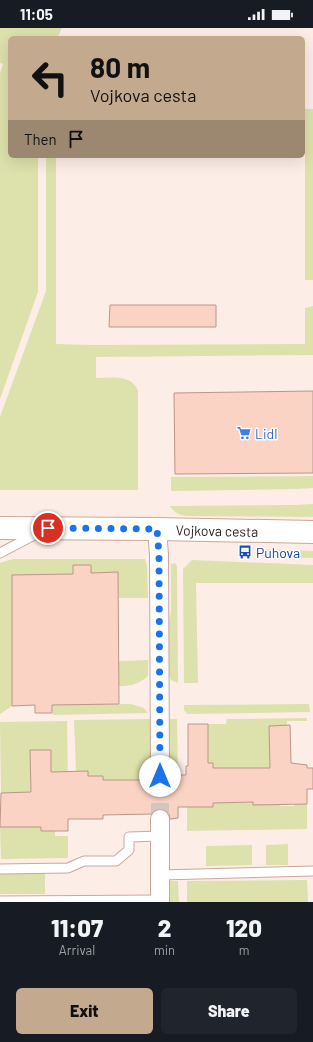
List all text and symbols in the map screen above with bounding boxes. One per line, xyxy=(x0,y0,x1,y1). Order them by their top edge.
text: 11:05 xyxy=(20,5,53,23)
text: 80 m xyxy=(90,50,150,84)
icon: left xyxy=(24,52,76,104)
text: Vojkova cesta xyxy=(90,84,196,106)
icon: arrive xyxy=(65,128,87,150)
text: Then xyxy=(24,130,57,148)
supermarket icon: Lidl xyxy=(236,425,252,441)
place label: Lidl xyxy=(255,425,277,442)
pin xyxy=(31,511,65,545)
icon: arrive xyxy=(37,517,59,539)
street label: Vojkova cesta xyxy=(175,521,259,539)
bus stop icon: Puhova xyxy=(237,544,253,560)
place label: Puhova xyxy=(256,544,300,561)
position arrow xyxy=(139,755,181,797)
text: 11:07 xyxy=(51,913,103,942)
text: 2 xyxy=(158,913,171,942)
text: 120 xyxy=(226,913,262,942)
text: Arrival xyxy=(59,942,95,958)
text: min xyxy=(154,942,175,958)
text: m xyxy=(239,942,249,958)
button: Exit xyxy=(16,988,153,1034)
button: Share xyxy=(161,988,297,1034)

